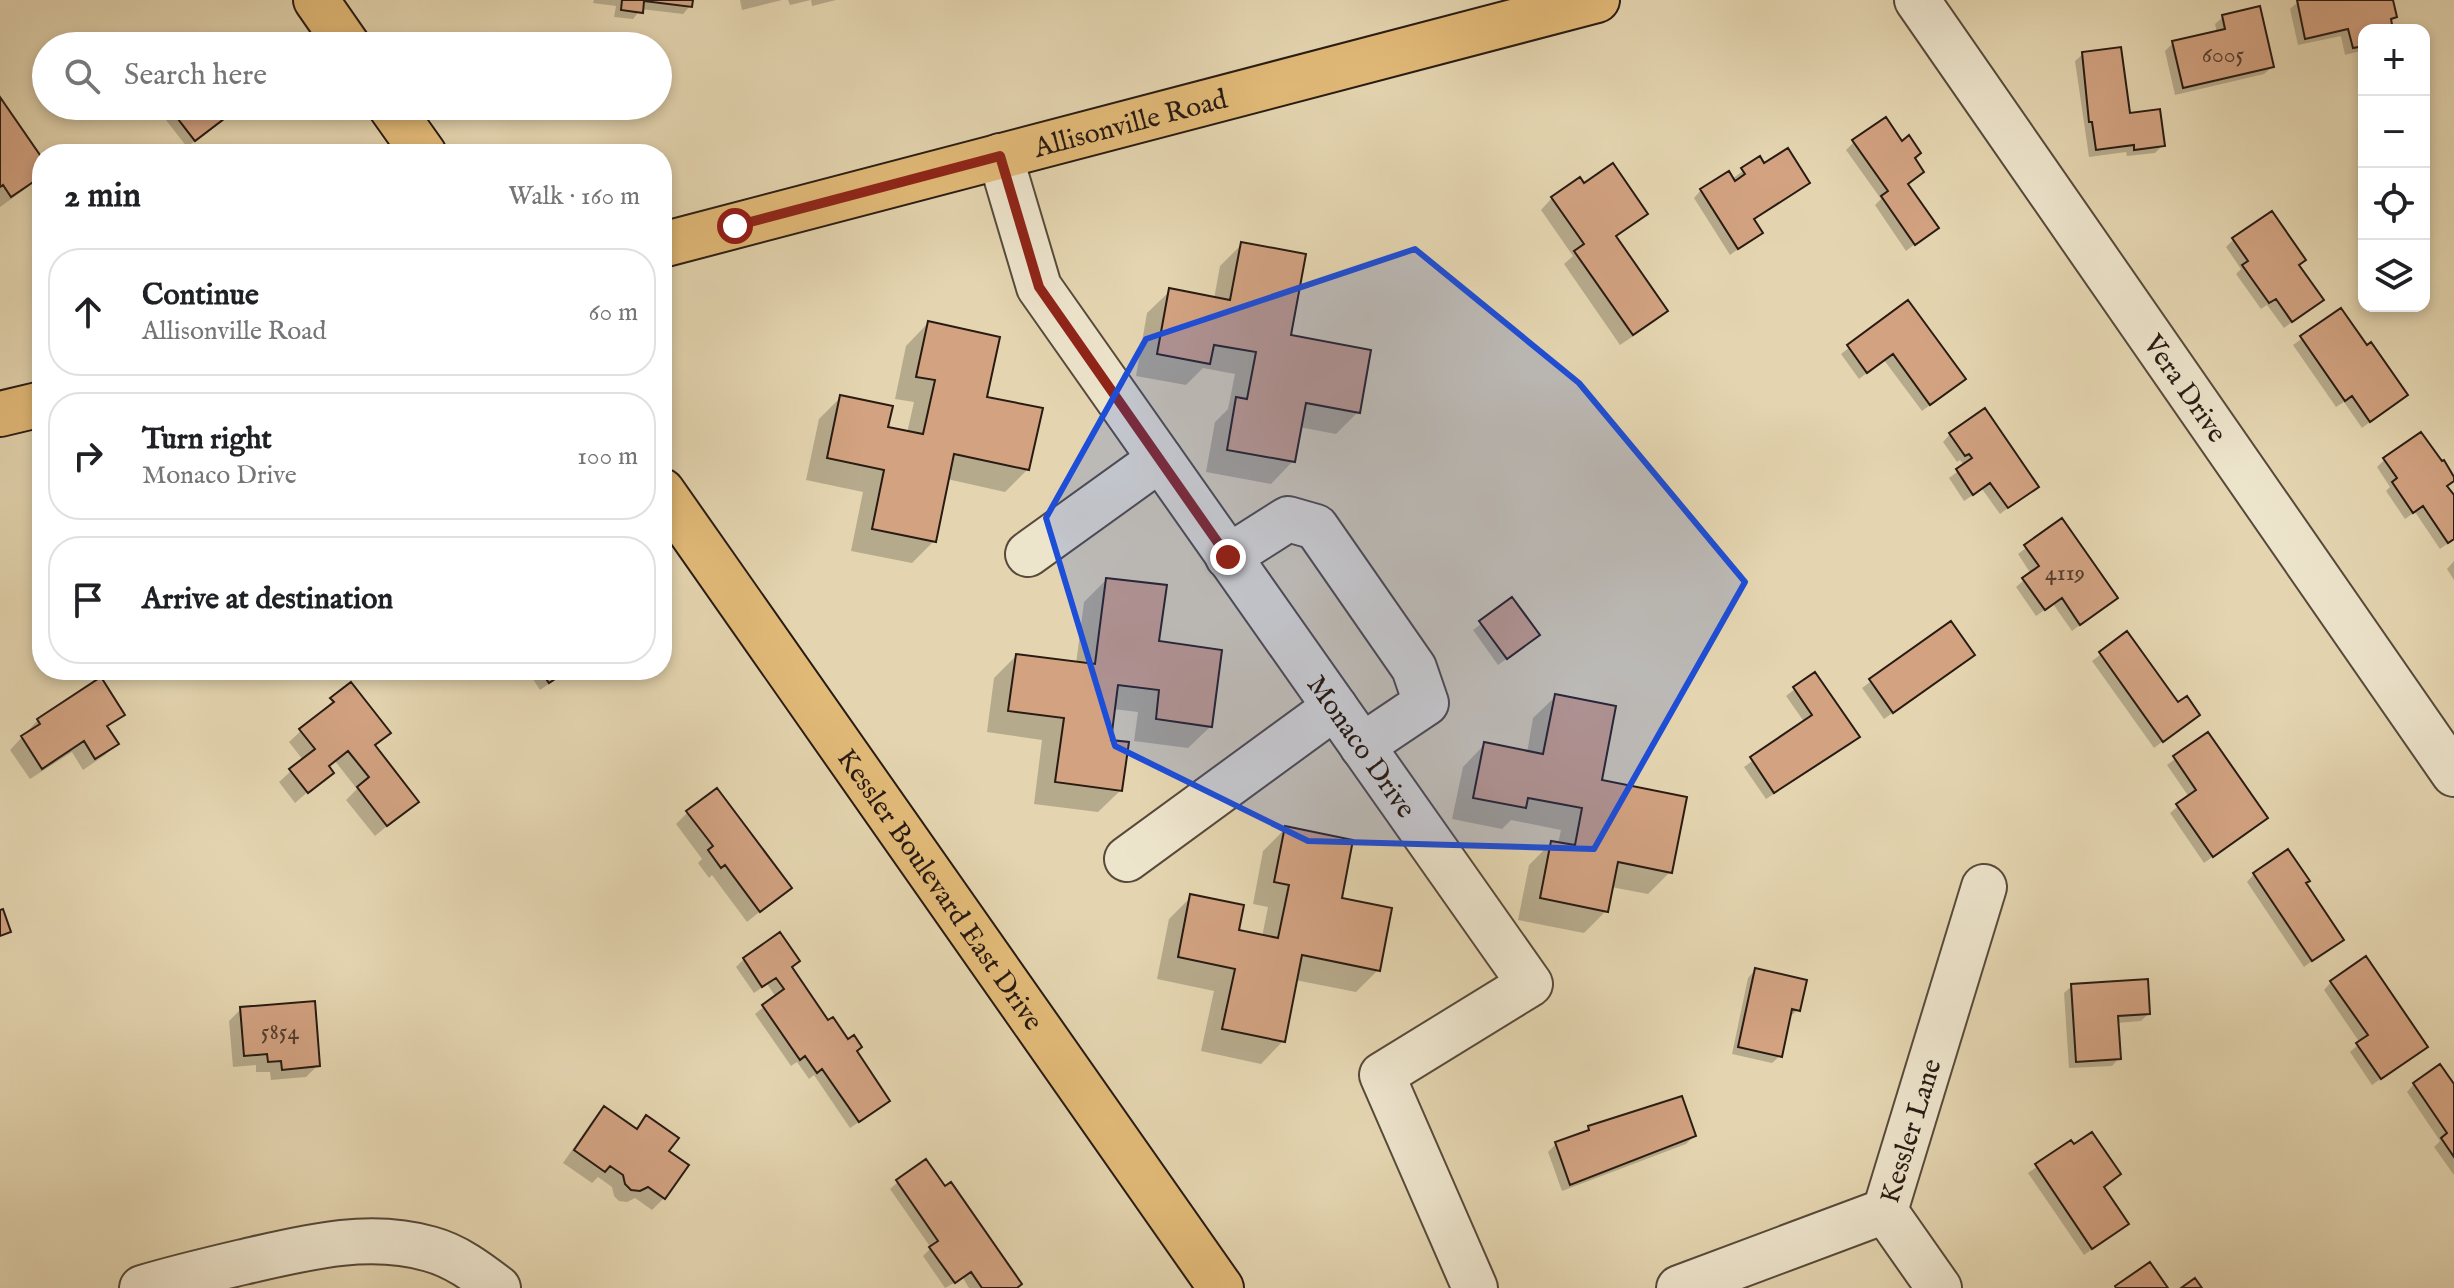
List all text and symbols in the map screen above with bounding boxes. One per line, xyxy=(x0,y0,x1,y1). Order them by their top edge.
map controls xyxy=(2358,24,2430,312)
button: + xyxy=(2358,24,2430,96)
search box xyxy=(32,32,672,120)
house number: 6005 xyxy=(2202,40,2245,71)
icon: search xyxy=(60,54,104,98)
text: Search here xyxy=(124,57,267,95)
street label: Allisonville Road xyxy=(1029,83,1231,167)
button: − xyxy=(2358,96,2430,168)
button: locate xyxy=(2358,168,2430,240)
text: 2 min xyxy=(64,175,141,218)
text: Walk · 160 m xyxy=(508,180,640,213)
route start xyxy=(717,208,753,244)
button: layers xyxy=(2358,240,2430,312)
text: Continue xyxy=(142,277,259,315)
icon: ahead xyxy=(66,290,110,334)
text: 60 m xyxy=(589,296,638,329)
text: Allisonville Road xyxy=(142,315,326,348)
street label: Vera Drive xyxy=(2134,328,2234,450)
text: Turn right xyxy=(142,421,272,459)
icon: right xyxy=(66,434,110,478)
text: 100 m xyxy=(577,440,638,473)
text: Monaco Drive xyxy=(142,459,297,492)
route end xyxy=(1210,539,1246,575)
house number: 4119 xyxy=(2045,558,2085,589)
icon: arrive xyxy=(66,578,110,622)
text: Arrive at destination xyxy=(142,581,393,619)
street label: Monaco Drive xyxy=(1298,669,1423,826)
street label: Kessler Boulevard East Drive xyxy=(828,743,1050,1038)
house number: 5854 xyxy=(261,1017,299,1048)
street label: Kessler Lane xyxy=(1873,1055,1951,1208)

